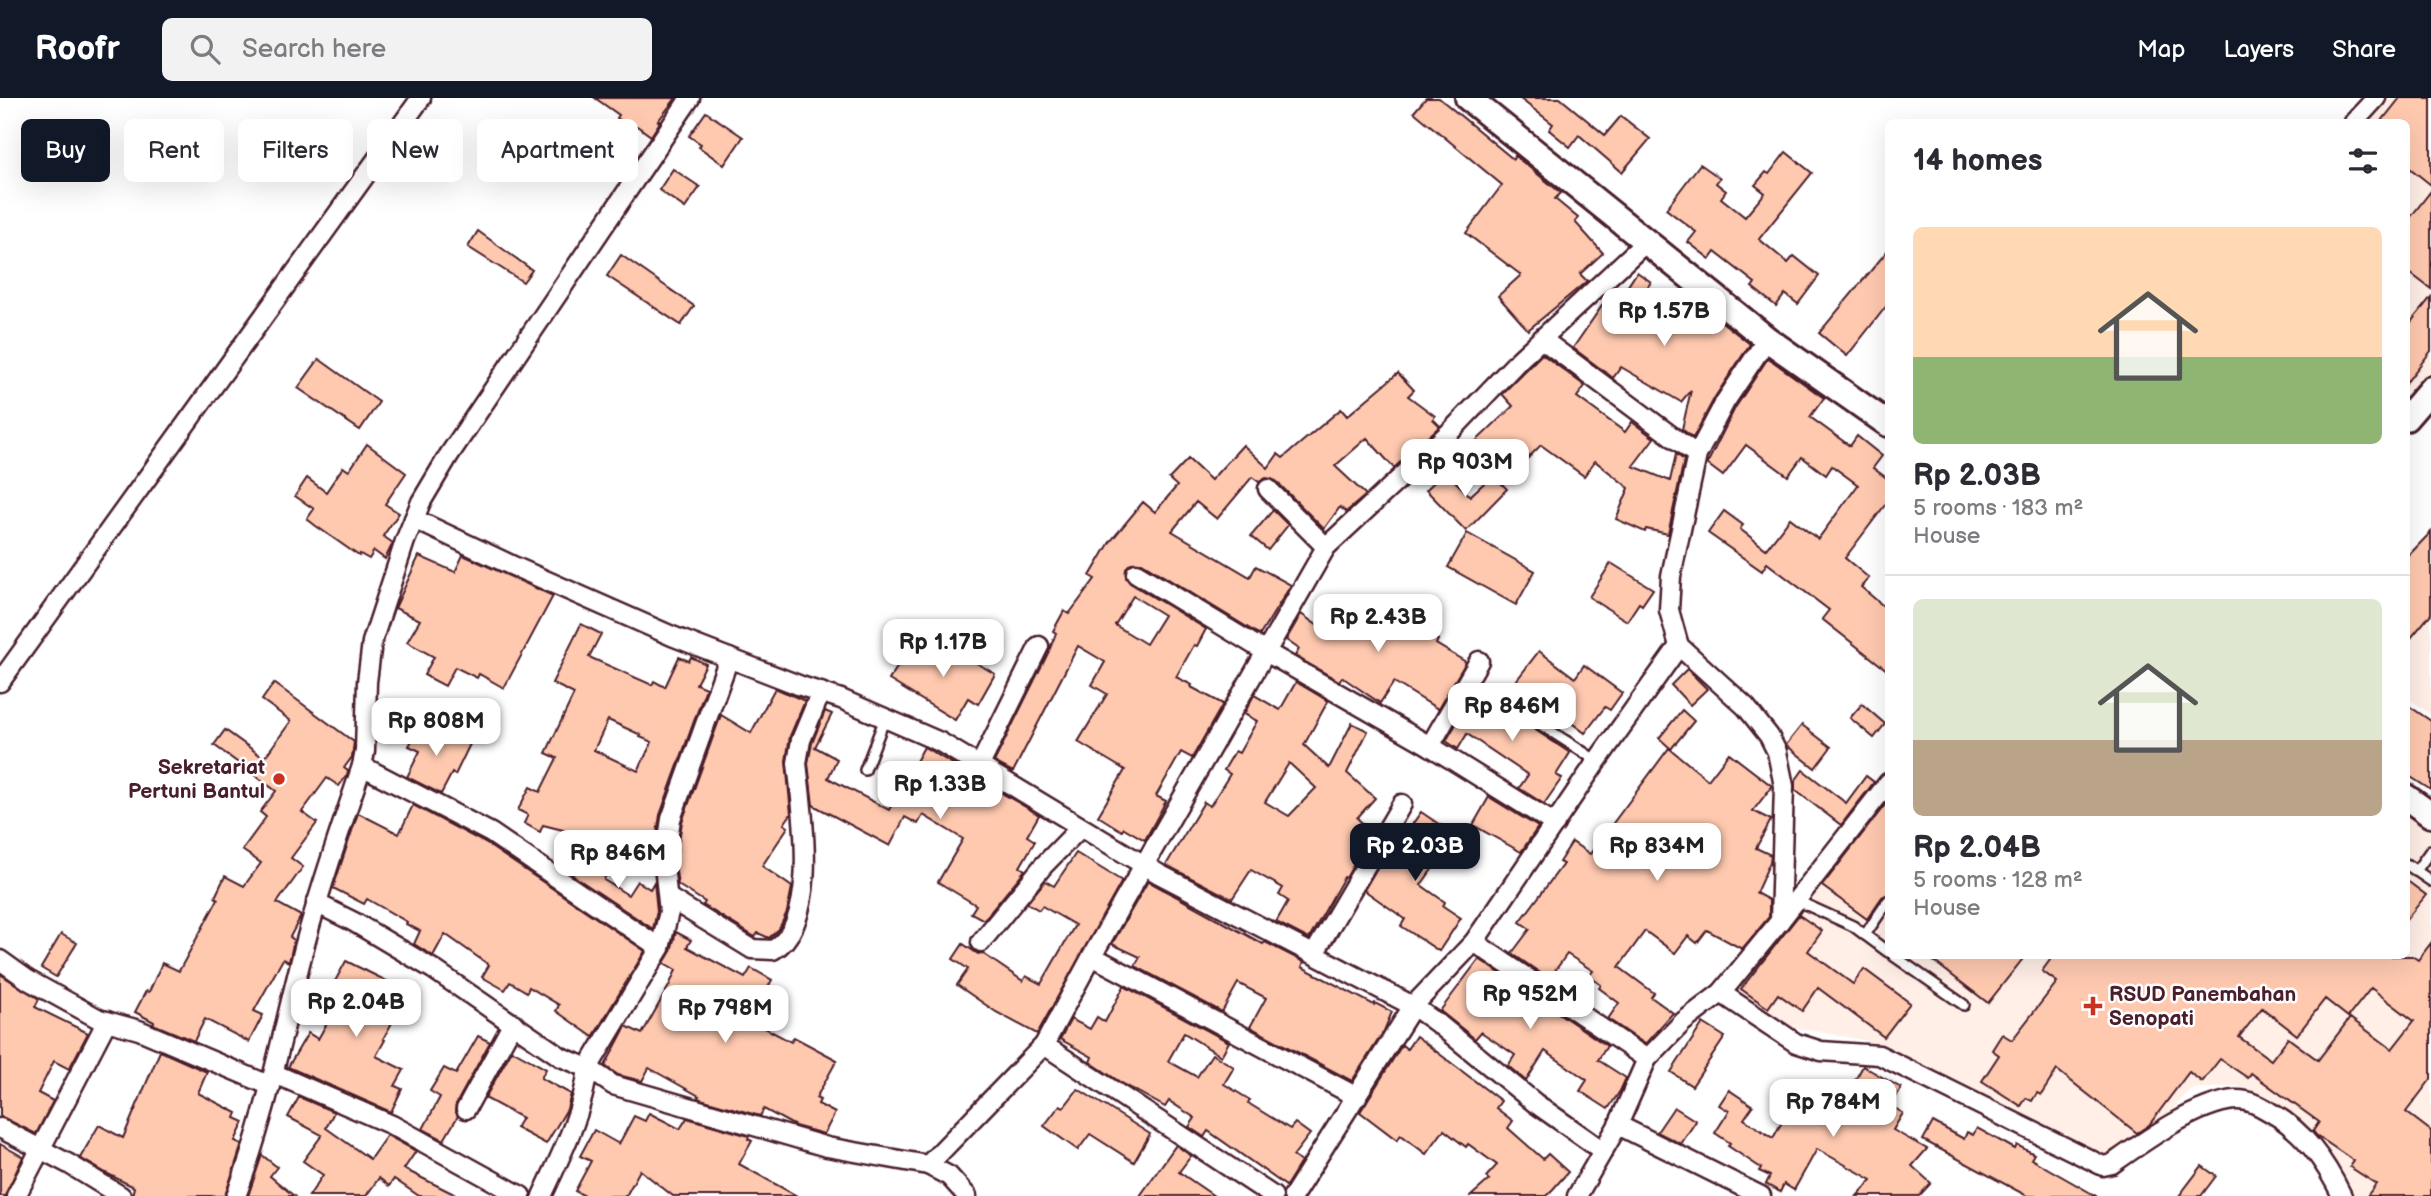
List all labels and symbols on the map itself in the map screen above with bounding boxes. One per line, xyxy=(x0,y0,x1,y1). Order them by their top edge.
pin: Rp 1.57B xyxy=(1592,288,1736,348)
pin: Rp 903M xyxy=(1400,440,1530,499)
pin: Rp 2.43B xyxy=(1306,594,1450,654)
pin: Rp 1.17B xyxy=(871,620,1015,679)
pin: Rp 846M xyxy=(1447,684,1577,743)
pin: Rp 808M xyxy=(371,698,501,758)
place label: Sekretariat Pertuni Bantul xyxy=(128,755,265,804)
pin: Rp 1.33B xyxy=(868,762,1012,821)
marker: Sekretariat Pertuni Bantul xyxy=(271,771,287,787)
pin: Rp 2.03B xyxy=(1343,824,1487,883)
pin: Rp 834M xyxy=(1592,824,1722,883)
pin: Rp 846M xyxy=(553,830,683,890)
pin: Rp 952M xyxy=(1465,972,1595,1031)
pin: Rp 2.04B xyxy=(284,979,428,1039)
place label: RSUD Panembahan Senopati xyxy=(2109,982,2296,1031)
pin: Rp 798M xyxy=(660,986,790,1045)
marker: RSUD Panembahan Senopati xyxy=(2083,996,2103,1016)
pin: Rp 784M xyxy=(1768,1080,1898,1139)

